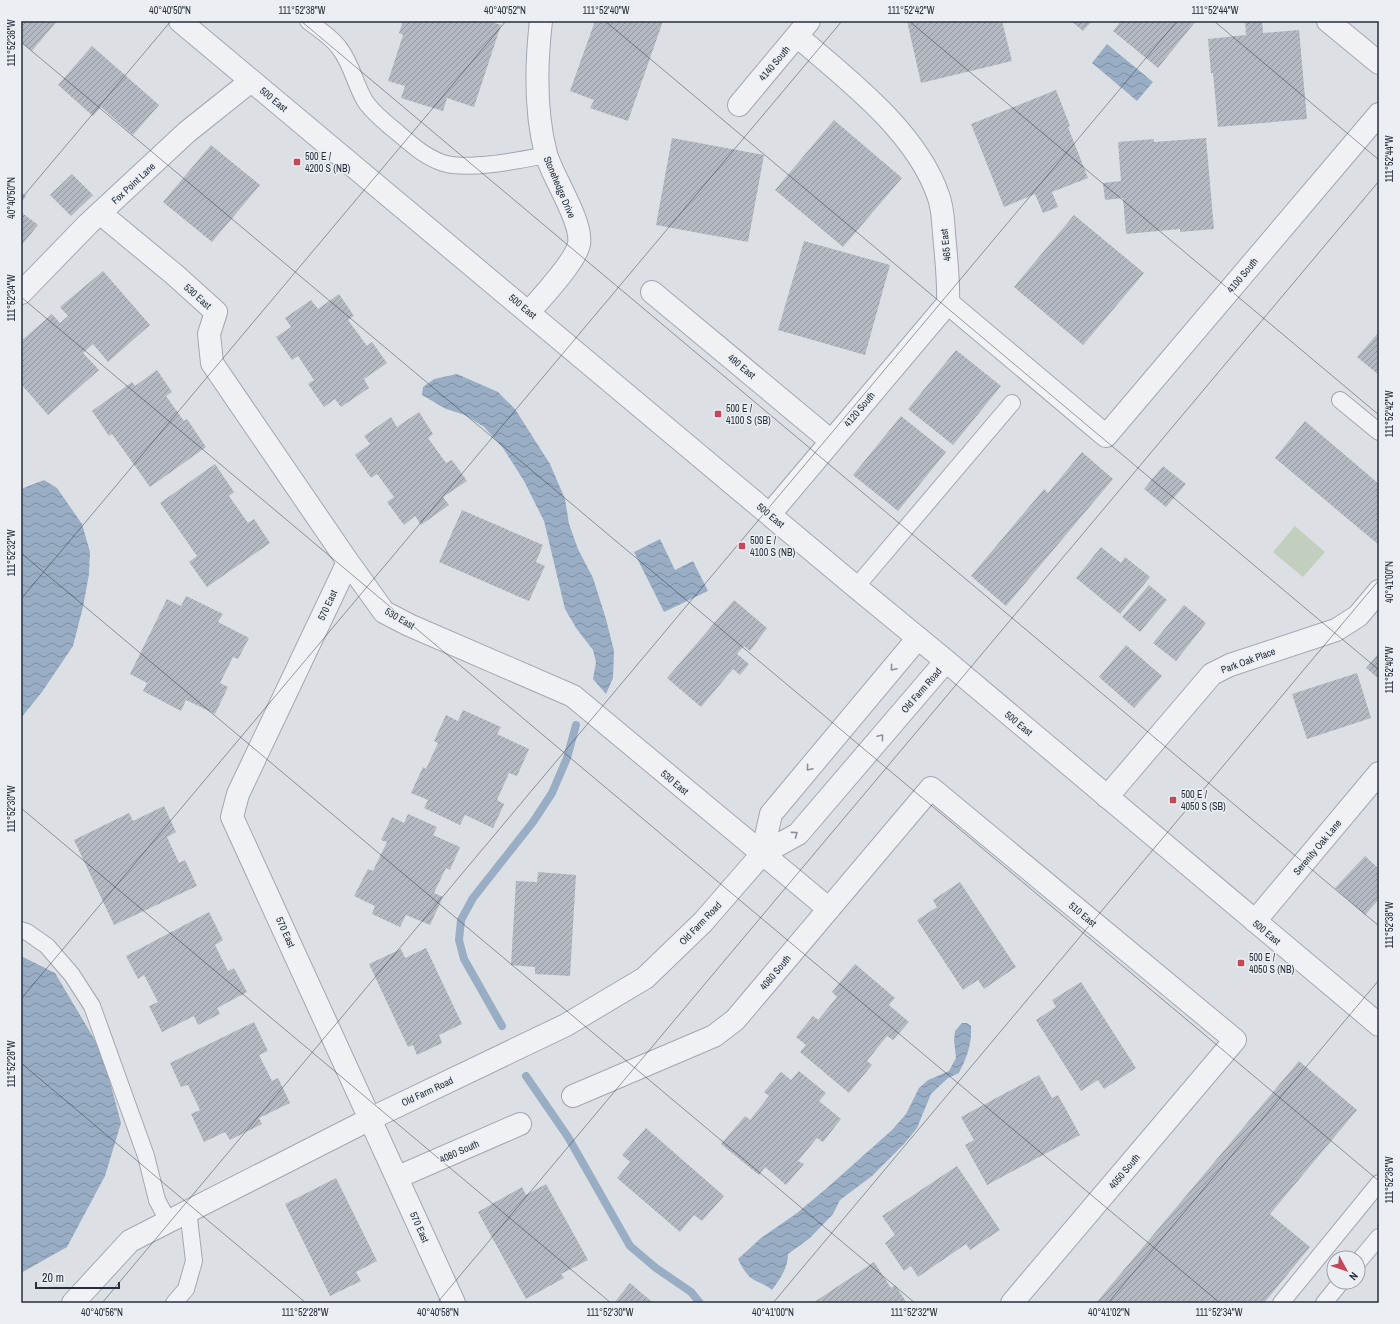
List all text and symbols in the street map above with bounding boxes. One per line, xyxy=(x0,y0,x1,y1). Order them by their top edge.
text: 40°40'50"N xyxy=(149,4,191,17)
text: 111°52'38"W xyxy=(279,4,326,17)
text: 40°40'52"N xyxy=(484,4,526,17)
text: 111°52'40"W xyxy=(583,4,630,17)
text: 111°52'42"W xyxy=(888,4,935,17)
text: 111°52'44"W xyxy=(1192,4,1239,17)
text: 111°52'36"W xyxy=(5,19,18,66)
street label: 4140 South xyxy=(756,43,793,84)
street label: 500 East xyxy=(257,84,291,115)
text: 111°52'44"W xyxy=(1383,135,1396,182)
place label: 500 E / 4200 S (NB) xyxy=(305,150,350,175)
street label: Stonehedge Drive xyxy=(541,154,579,221)
marker: 500 E / 4200 S (NB) xyxy=(292,157,302,167)
street label: Fox Point Lane xyxy=(109,159,158,207)
text: 40°40'50"N xyxy=(5,177,18,219)
street label: 465 East xyxy=(937,227,954,262)
street label: 4100 South xyxy=(1224,255,1261,296)
text: 111°52'34"W xyxy=(5,274,18,321)
street label: 530 East xyxy=(181,281,215,313)
street label: 500 East xyxy=(506,291,540,322)
street label: 490 East xyxy=(725,351,759,382)
street label: 4120 South xyxy=(841,389,878,430)
text: 111°52'42"W xyxy=(1383,390,1396,437)
place label: 500 E / 4100 S (SB) xyxy=(726,402,771,427)
marker: 500 E / 4100 S (SB) xyxy=(713,409,723,419)
street label: 500 East xyxy=(754,500,788,531)
text: 111°52'32"W xyxy=(5,529,18,576)
place label: 500 E / 4100 S (NB) xyxy=(750,534,795,559)
marker: 500 E / 4100 S (NB) xyxy=(737,541,747,551)
text: 40°41'00"N xyxy=(1383,561,1396,603)
street label: 570 East xyxy=(315,587,340,623)
street label: 530 East xyxy=(382,605,418,633)
street label: Park Oak Place xyxy=(1219,644,1278,676)
text: 111°52'40"W xyxy=(1383,646,1396,693)
one-way arrow xyxy=(890,663,897,671)
street label: Old Farm Road xyxy=(898,665,945,716)
street label: 500 East xyxy=(1002,708,1036,739)
one-way arrow xyxy=(876,734,883,741)
one-way arrow xyxy=(807,763,814,770)
street label: 530 East xyxy=(658,767,692,798)
text: 111°52'30"W xyxy=(5,785,18,832)
place label: 500 E / 4050 S (SB) xyxy=(1181,788,1226,813)
marker: 500 E / 4050 S (SB) xyxy=(1168,795,1178,805)
street label: Serenity Oak Lane xyxy=(1290,817,1345,878)
one-way arrow xyxy=(791,832,798,839)
street label: Old Farm Road xyxy=(676,899,724,948)
street label: 510 East xyxy=(1066,899,1100,930)
text: 111°52'38"W xyxy=(1383,901,1396,948)
street label: 570 East xyxy=(273,915,298,950)
street label: 500 East xyxy=(1250,917,1284,948)
place label: 500 E / 4050 S (NB) xyxy=(1249,951,1294,976)
street label: 4080 South xyxy=(757,952,794,993)
marker: 500 E / 4050 S (NB) xyxy=(1236,958,1246,968)
text: 111°52'28"W xyxy=(5,1040,18,1087)
street label: Old Farm Road xyxy=(399,1074,455,1109)
street label: 4080 South xyxy=(437,1137,481,1166)
street label: 4050 South xyxy=(1106,1151,1143,1192)
text: 111°52'36"W xyxy=(1383,1156,1396,1203)
street label: 570 East xyxy=(407,1210,432,1245)
north arrow xyxy=(1326,1250,1366,1290)
scale bar xyxy=(36,1264,119,1290)
text: N xyxy=(1346,1269,1361,1283)
text: 20 m xyxy=(42,1270,64,1286)
text: 40°40'56"N xyxy=(81,1306,123,1319)
text: 111°52'28"W xyxy=(282,1306,329,1319)
text: 40°40'58"N xyxy=(417,1306,459,1319)
text: 111°52'30"W xyxy=(587,1306,634,1319)
text: 40°41'00"N xyxy=(752,1306,794,1319)
text: 111°52'32"W xyxy=(891,1306,938,1319)
text: 40°41'02"N xyxy=(1088,1306,1130,1319)
text: 111°52'34"W xyxy=(1196,1306,1243,1319)

